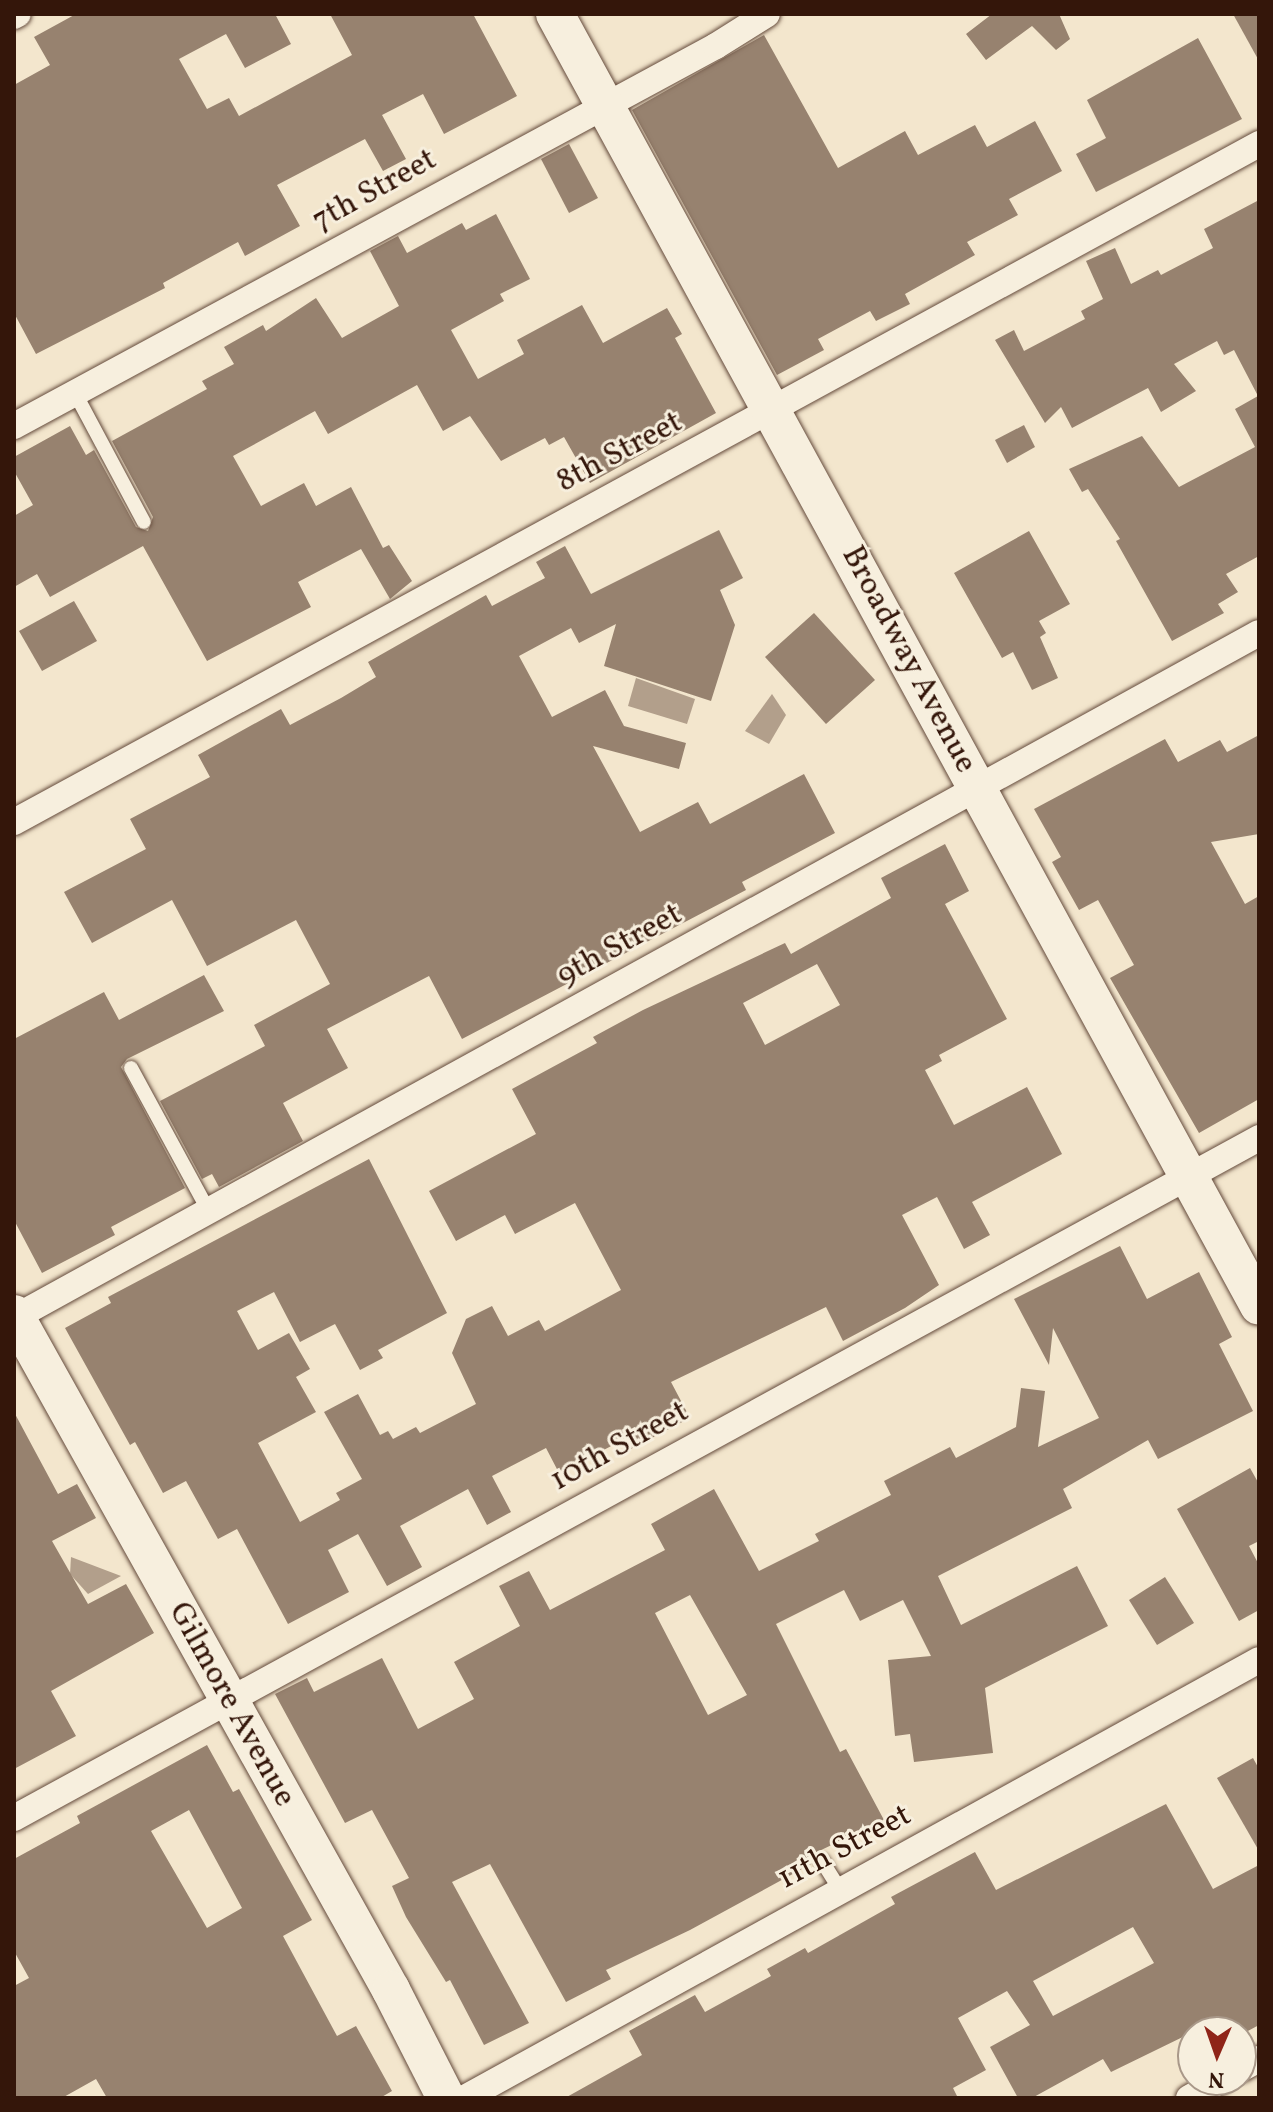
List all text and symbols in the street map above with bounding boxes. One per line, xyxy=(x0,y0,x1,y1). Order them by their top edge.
street label: 7th Street xyxy=(306,141,444,241)
street label: 8th Street xyxy=(551,404,689,502)
street label: Broadway Avenue xyxy=(832,540,984,780)
street label: 9th Street xyxy=(551,896,689,996)
street label: 10th Street xyxy=(544,1393,696,1501)
street label: Gilmore Avenue xyxy=(159,1596,303,1814)
street label: 11th Street xyxy=(772,1797,918,1899)
north arrow xyxy=(1177,2016,1257,2096)
text: N xyxy=(1208,2063,1225,2094)

